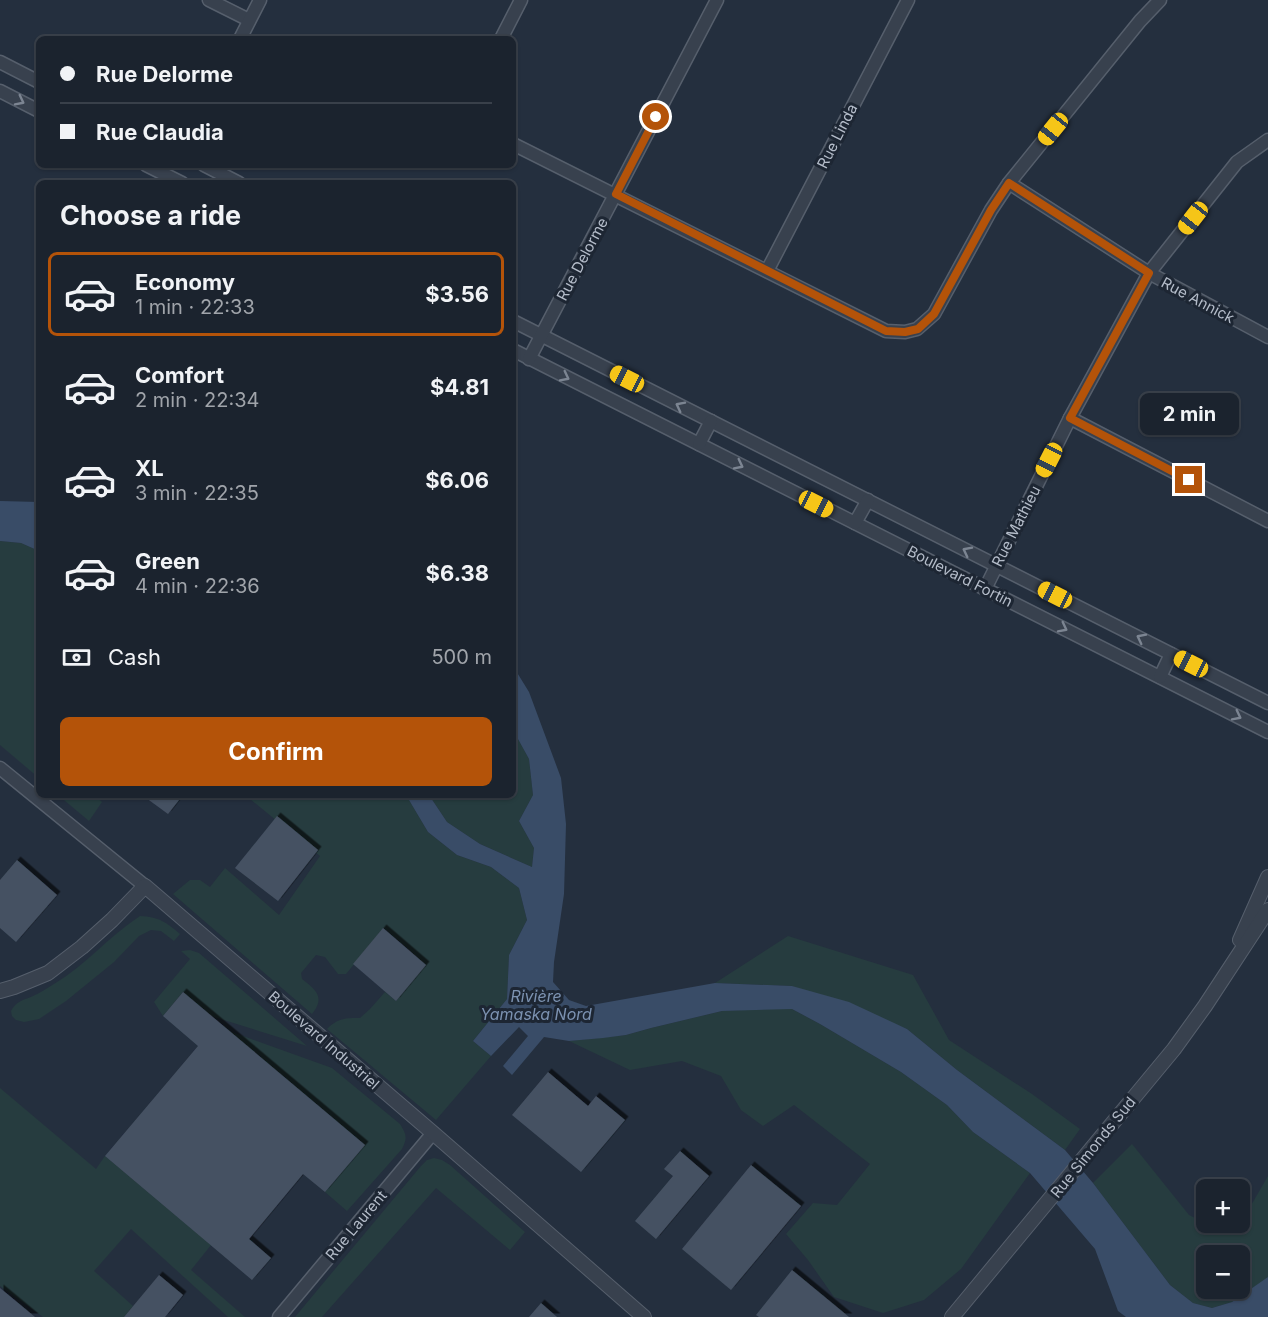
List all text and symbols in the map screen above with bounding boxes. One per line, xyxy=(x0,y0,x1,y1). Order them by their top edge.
text: Rue Delorme xyxy=(96,61,233,87)
one-way arrow xyxy=(13,94,24,105)
street label: Rue Linda xyxy=(813,100,861,172)
route start xyxy=(642,103,669,130)
car xyxy=(1035,109,1071,149)
text: Rue Claudia xyxy=(96,119,224,145)
car xyxy=(1175,198,1211,238)
text: Choose a ride xyxy=(60,199,241,232)
street label: Rue Delorme xyxy=(552,214,612,304)
icon: car xyxy=(63,267,117,321)
text: Economy xyxy=(135,269,235,295)
street label: Rue Annick xyxy=(1158,273,1238,328)
text: $3.56 xyxy=(425,281,489,307)
text: 1 min · 22:33 xyxy=(135,295,255,319)
icon: car xyxy=(63,360,117,414)
text: Comfort xyxy=(135,362,224,388)
car xyxy=(607,363,647,395)
one-way arrow xyxy=(559,369,570,381)
text: $4.81 xyxy=(430,374,489,400)
text: 2 min · 22:34 xyxy=(135,388,259,412)
callout: 2 min xyxy=(1140,393,1238,435)
one-way arrow xyxy=(676,401,687,413)
text: 2 min xyxy=(1163,402,1216,426)
car xyxy=(1033,440,1065,480)
icon: car xyxy=(63,453,117,507)
text: XL xyxy=(135,455,164,481)
one-way arrow xyxy=(733,457,744,469)
route end xyxy=(1175,466,1202,493)
text: $6.06 xyxy=(425,467,489,493)
text: 3 min · 22:35 xyxy=(135,481,259,505)
street label: Rue Mathieu xyxy=(987,482,1045,570)
car xyxy=(796,488,836,520)
street label: Boulevard Fortin xyxy=(904,541,1016,611)
icon: car xyxy=(63,546,117,600)
one-way arrow xyxy=(962,546,973,558)
text: Green xyxy=(135,548,200,574)
text: $6.38 xyxy=(426,560,489,586)
text: 4 min · 22:36 xyxy=(135,574,260,598)
car xyxy=(1035,579,1075,611)
one-way arrow xyxy=(1057,621,1068,633)
one-way arrow xyxy=(1136,634,1147,646)
icon: cash xyxy=(60,641,93,674)
text: Cash xyxy=(108,644,161,670)
text: 500 m xyxy=(431,645,492,669)
car xyxy=(1171,648,1211,680)
one-way arrow xyxy=(1231,709,1242,721)
button: Confirm xyxy=(60,717,492,786)
water label: Rivière Yamaska Nord xyxy=(480,986,592,1024)
street label: Boulevard Industriel xyxy=(265,987,383,1093)
street label: Rue Simonds Sud xyxy=(1046,1093,1140,1201)
map controls xyxy=(1196,1179,1250,1299)
button: + xyxy=(1196,1179,1250,1233)
street label: Rue Laurent xyxy=(321,1186,391,1264)
button: − xyxy=(1196,1245,1250,1299)

